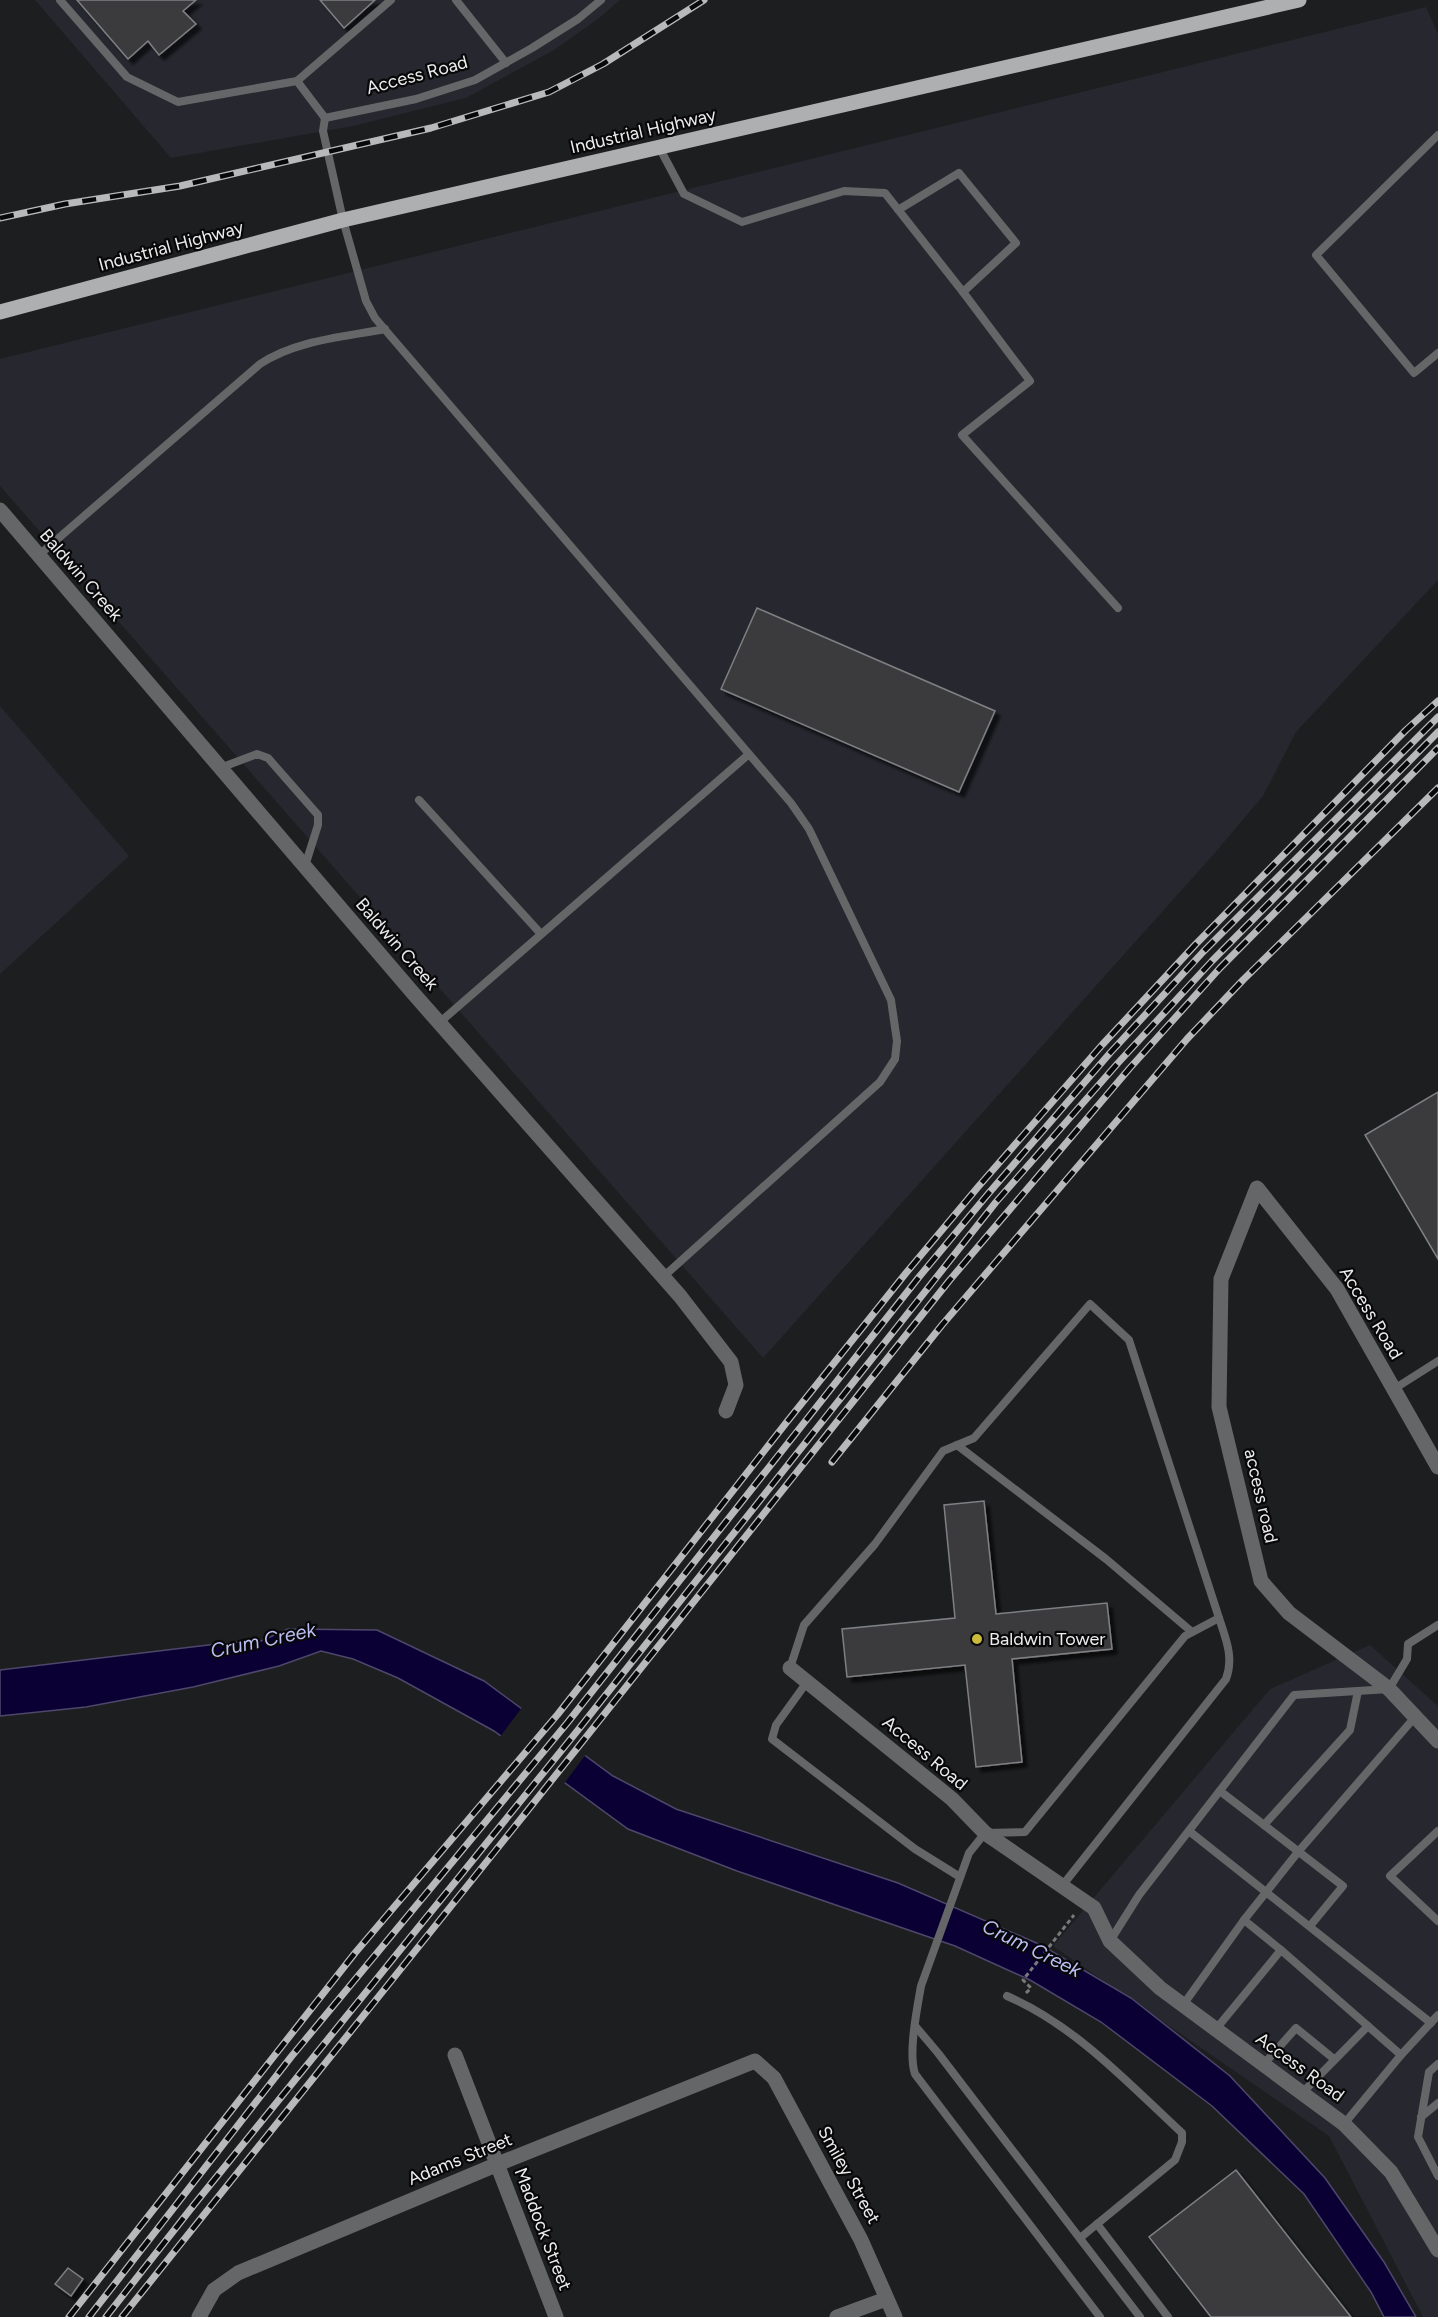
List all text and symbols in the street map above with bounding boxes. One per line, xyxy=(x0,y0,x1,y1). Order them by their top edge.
street label: Access Road xyxy=(364,51,470,99)
street label: Industrial Highway xyxy=(568,103,719,158)
street label: Industrial Highway xyxy=(96,216,246,276)
street label: Baldwin Creek xyxy=(35,524,127,626)
street label: Baldwin Creek xyxy=(351,893,443,995)
street label: Access Road xyxy=(1335,1263,1407,1363)
street label: access road xyxy=(1239,1447,1283,1545)
water label: Crum Creek xyxy=(208,1617,319,1663)
place label: Baldwin Tower xyxy=(989,1628,1105,1650)
marker: Baldwin Tower xyxy=(970,1632,984,1646)
street label: Access Road xyxy=(878,1711,972,1795)
water label: Crum Creek xyxy=(979,1914,1087,1983)
street label: Access Road xyxy=(1251,2028,1349,2106)
street label: Smiley Street xyxy=(813,2122,885,2228)
street label: Adams Street xyxy=(405,2128,515,2190)
street label: Maddock Street xyxy=(510,2165,576,2293)

